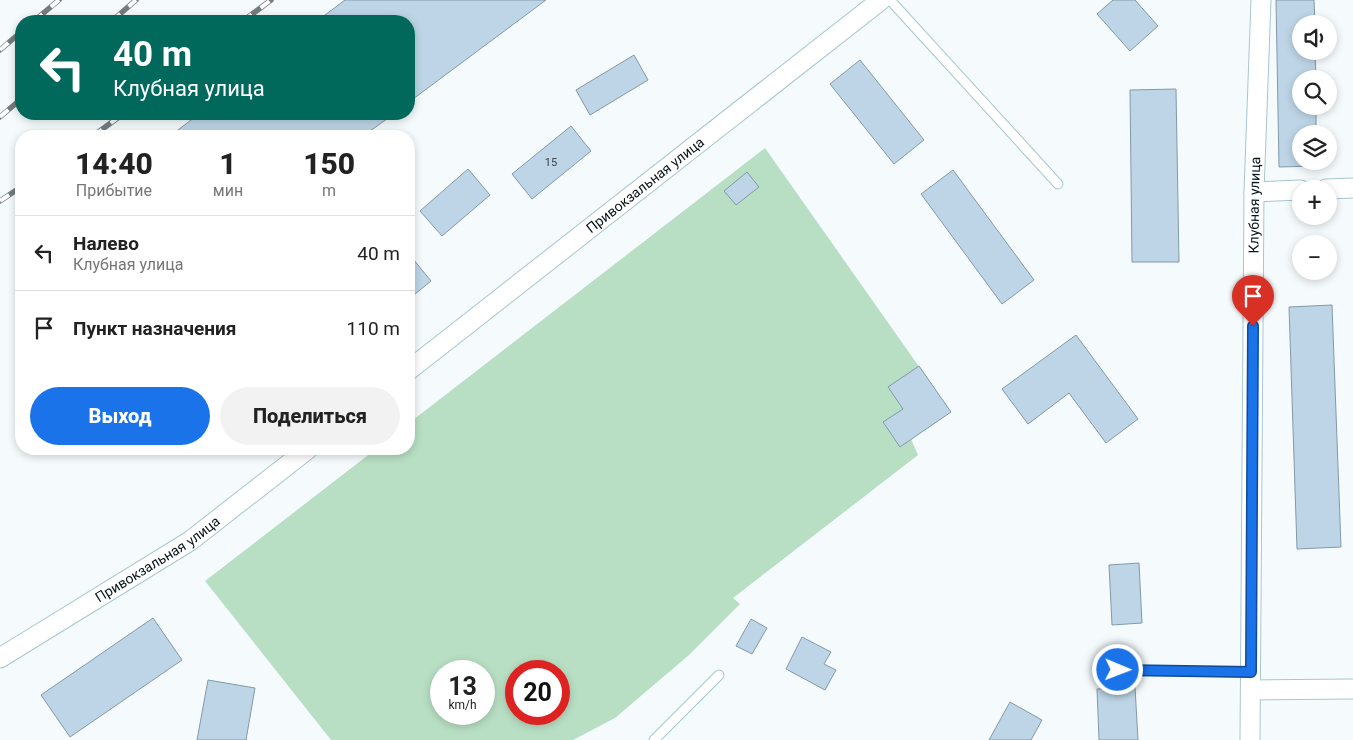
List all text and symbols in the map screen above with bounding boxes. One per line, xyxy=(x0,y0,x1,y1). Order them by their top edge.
map controls xyxy=(1292,15,1337,280)
button: sound xyxy=(1292,15,1337,60)
text: 40 m xyxy=(113,34,192,75)
icon: left xyxy=(30,35,95,100)
button: search xyxy=(1292,70,1337,115)
text: Клубная улица xyxy=(113,76,265,101)
button: layers xyxy=(1292,125,1337,170)
street label: Привокзальная улица xyxy=(583,134,707,236)
text: 14:40 xyxy=(75,146,153,181)
text: 1 xyxy=(219,146,237,181)
text: 150 xyxy=(303,146,355,181)
house number: 15 xyxy=(545,156,557,169)
street label: Клубная улица xyxy=(1246,156,1263,253)
button: + xyxy=(1292,180,1337,225)
text: Прибытие xyxy=(76,181,152,200)
text: мин xyxy=(213,181,243,200)
text: m xyxy=(322,181,336,200)
text: Налево xyxy=(73,232,139,255)
button: − xyxy=(1292,235,1337,280)
icon: left xyxy=(30,239,58,267)
text: 40 m xyxy=(357,242,400,265)
text: Клубная улица xyxy=(73,255,183,274)
pin xyxy=(1232,275,1274,326)
icon: arrive xyxy=(1239,282,1267,310)
icon: arrive xyxy=(30,314,58,342)
text: Пункт назначения xyxy=(73,317,236,340)
text: 110 m xyxy=(347,317,400,340)
button: Выход xyxy=(30,387,210,445)
button: Поделиться xyxy=(220,387,400,445)
street label: Привокзальная улица xyxy=(92,513,223,605)
position arrow xyxy=(1091,643,1143,695)
speed limit sign: 20 xyxy=(505,660,570,725)
text: 13 xyxy=(448,672,477,701)
text: km/h xyxy=(448,698,477,712)

